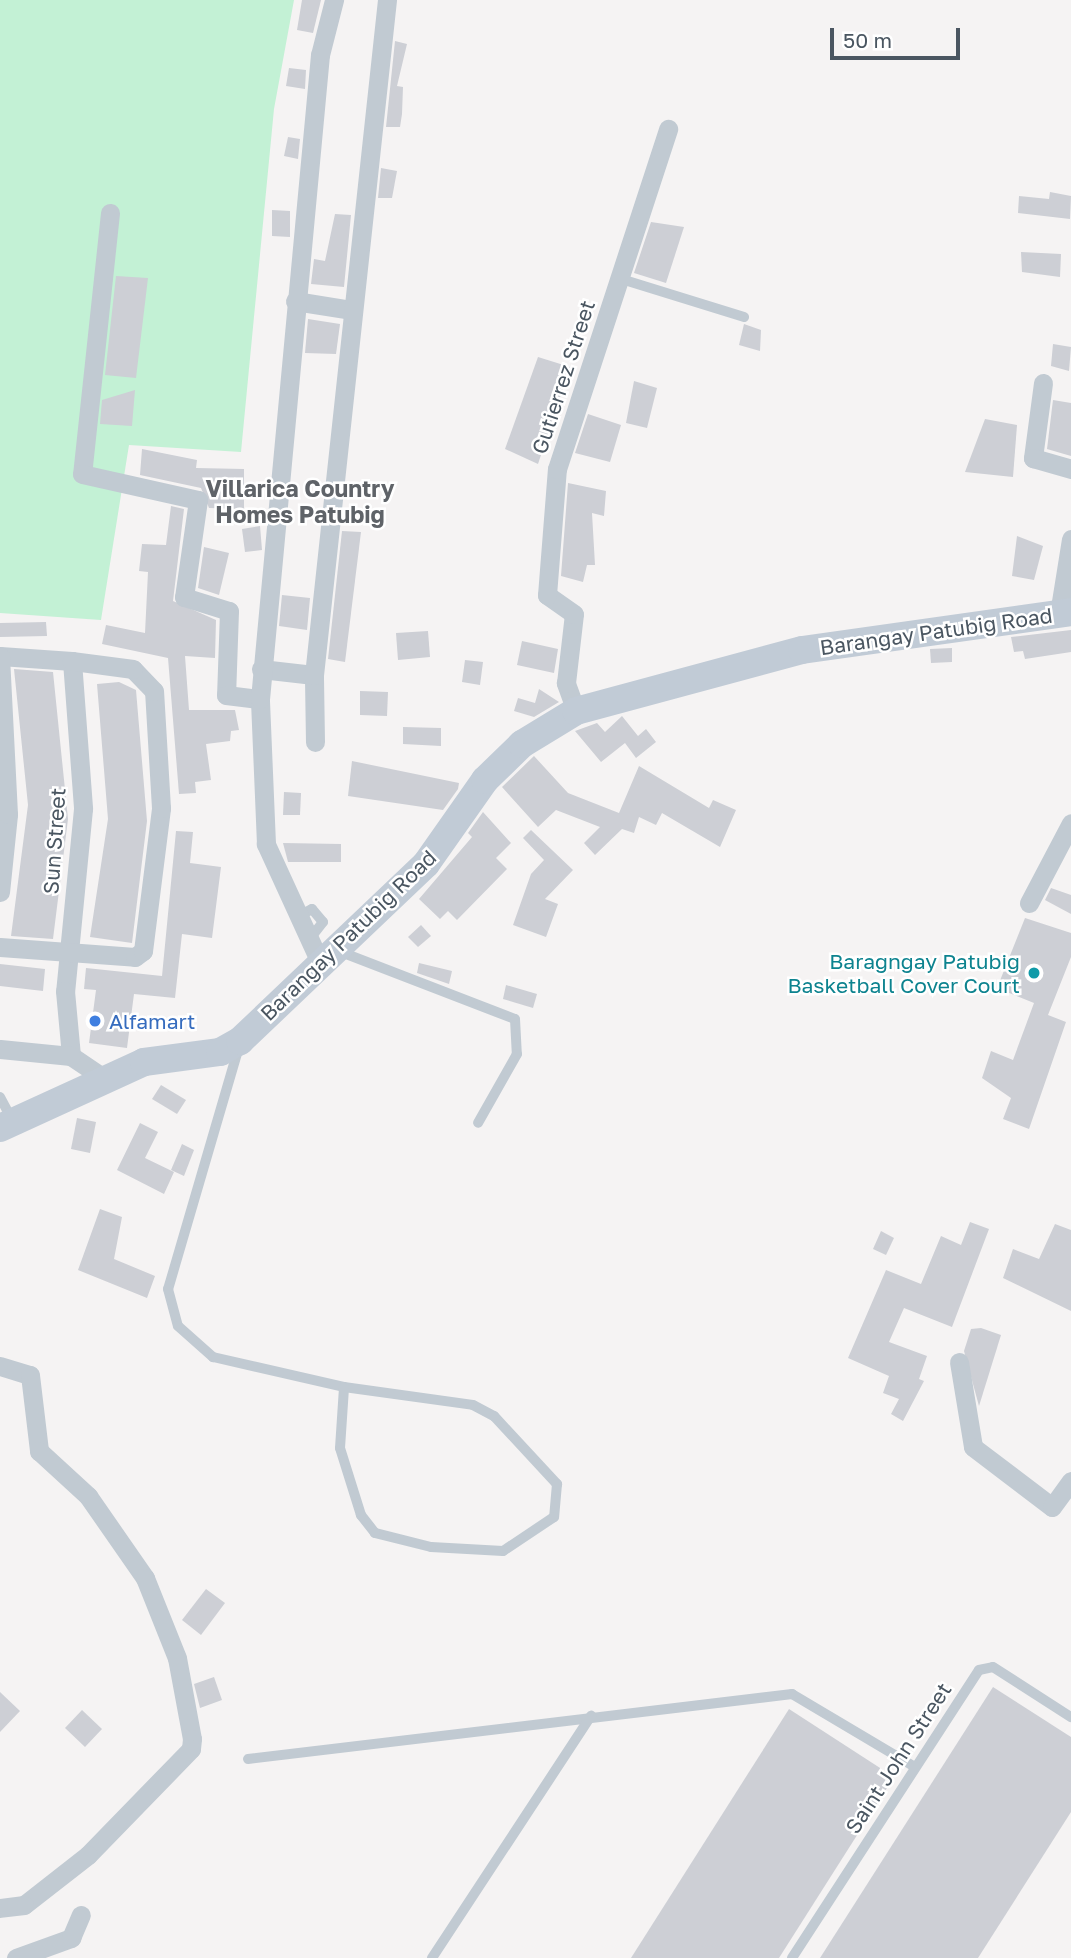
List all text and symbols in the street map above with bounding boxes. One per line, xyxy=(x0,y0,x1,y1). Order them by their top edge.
scale bar xyxy=(833,14,962,58)
text: 50 m xyxy=(843,27,892,53)
street label: Gutierrez Street xyxy=(526,297,600,457)
district label: Villarica Country Homes Patubig xyxy=(205,474,395,528)
street label: Barangay Patubig Road xyxy=(818,602,1054,660)
street label: Sun Street xyxy=(38,787,70,895)
street label: Barangay Patubig Road xyxy=(255,844,441,1026)
place label: Baragngay Patubig Basketball Cover Court xyxy=(787,948,1020,998)
marker: Baragngay Patubig Basketball Cover Court xyxy=(1026,965,1042,981)
place label: Alfamart xyxy=(109,1008,196,1034)
marker: Alfamart xyxy=(87,1013,103,1029)
street label: Saint John Street xyxy=(840,1678,956,1838)

